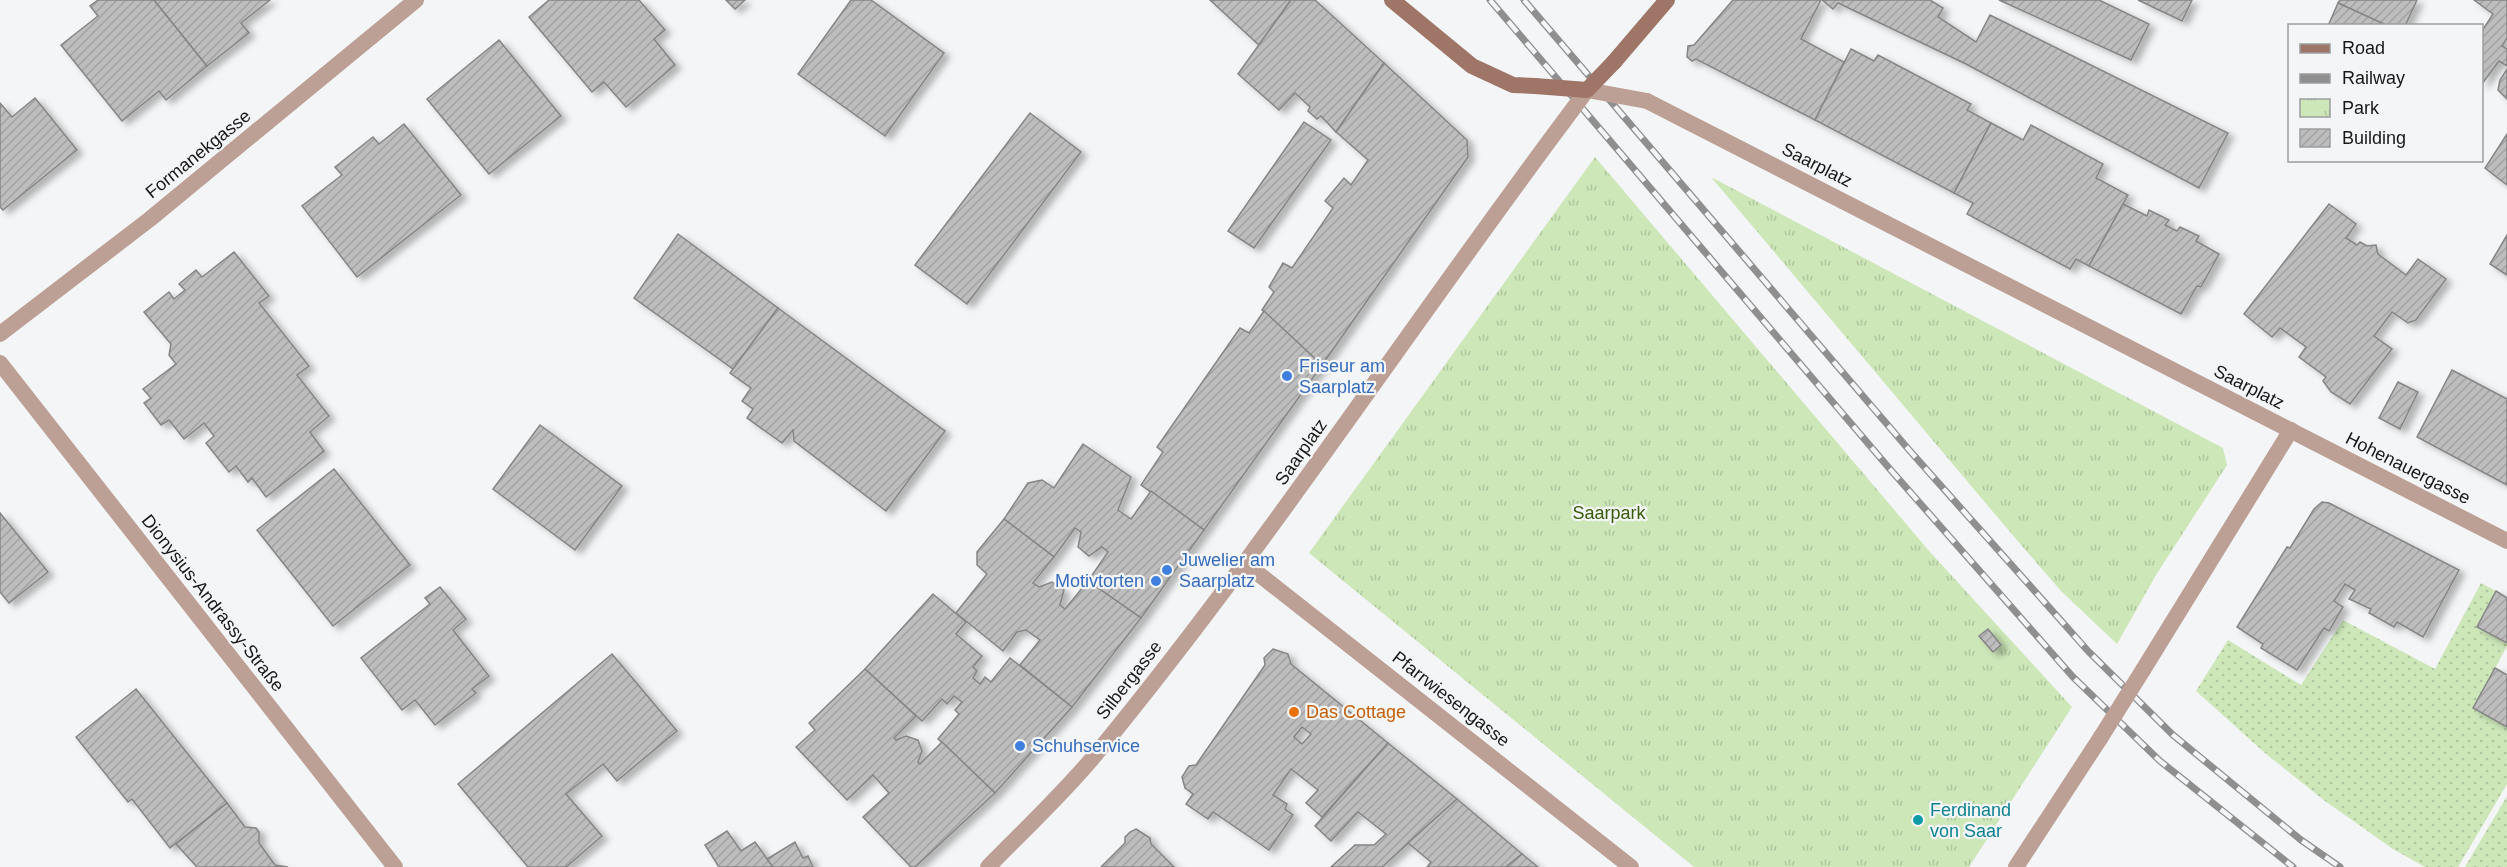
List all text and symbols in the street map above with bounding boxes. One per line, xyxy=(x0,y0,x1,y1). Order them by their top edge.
legend xyxy=(2288,24,2483,162)
text: Road xyxy=(2342,38,2385,58)
text: Railway xyxy=(2342,68,2405,88)
text: Park xyxy=(2342,98,2380,118)
street label: Formanekgasse xyxy=(142,106,254,202)
text: Building xyxy=(2342,128,2406,148)
street label: Saarplatz xyxy=(1779,139,1855,191)
place label: Friseur am Saarplatz xyxy=(1299,356,1385,397)
street label: Saarplatz xyxy=(2211,361,2287,413)
marker: Friseur am Saarplatz xyxy=(1280,369,1294,383)
street label: Saarplatz xyxy=(1271,415,1331,489)
street label: Hohenauergasse xyxy=(2342,428,2474,508)
park label: Saarpark xyxy=(1572,503,1647,523)
street label: Dionysius-Andrassy-Straße xyxy=(138,511,288,695)
place label: Juwelier am Saarplatz xyxy=(1179,550,1275,591)
marker: Juwelier am Saarplatz xyxy=(1160,563,1174,577)
place label: Motivtorten xyxy=(1055,571,1144,591)
marker: Motivtorten xyxy=(1149,574,1163,588)
street label: Silbergasse xyxy=(1092,637,1166,723)
street label: Pfarrwiesengasse xyxy=(1388,647,1514,751)
place label: Das Cottage xyxy=(1306,702,1406,722)
marker: Das Cottage xyxy=(1287,705,1301,719)
place label: Schuhservice xyxy=(1032,736,1140,756)
marker: Schuhservice xyxy=(1013,739,1027,753)
place label: Ferdinand von Saar xyxy=(1930,800,2011,841)
marker: Ferdinand von Saar xyxy=(1911,813,1925,827)

